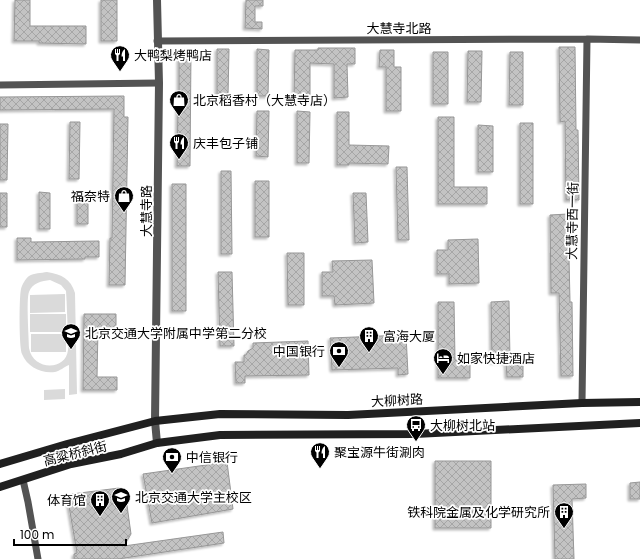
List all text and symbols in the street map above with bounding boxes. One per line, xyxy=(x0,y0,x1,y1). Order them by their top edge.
street label: 大慧寺北路 xyxy=(366,19,432,38)
restaurant icon: 大鸭梨烤鸭店 xyxy=(109,44,131,72)
place label: 大鸭梨烤鸭店 xyxy=(134,46,212,65)
shop icon: 北京稻香村（大慧寺店） xyxy=(168,89,190,117)
place label: 北京稻香村（大慧寺店） xyxy=(193,91,336,110)
restaurant icon: 庆丰包子铺 xyxy=(168,132,190,160)
place label: 庆丰包子铺 xyxy=(193,134,258,153)
street label: 大慧寺西一街 xyxy=(562,182,583,260)
shop icon: 福奈特 xyxy=(113,185,135,213)
street label: 大慧寺路 xyxy=(137,185,156,237)
place label: 福奈特 xyxy=(71,187,110,206)
school or university icon: 北京交通大学附属中学第二分校 xyxy=(60,322,82,350)
place label: 北京交通大学附属中学第二分校 xyxy=(85,324,267,343)
building icon: 富海大厦 xyxy=(358,325,380,353)
place label: 富海大厦 xyxy=(383,327,435,346)
bank icon: 中国银行 xyxy=(328,340,350,368)
place label: 中国银行 xyxy=(273,342,325,361)
hotel icon: 如家快捷酒店 xyxy=(432,347,454,375)
place label: 如家快捷酒店 xyxy=(457,349,535,368)
street label: 大柳树路 xyxy=(371,390,423,411)
bus stop icon: 大柳树北站 xyxy=(405,414,427,442)
place label: 大柳树北站 xyxy=(430,416,495,435)
street label: 高粱桥斜街 xyxy=(41,436,109,471)
restaurant icon: 聚宝源牛街涮肉 xyxy=(309,441,331,469)
place label: 聚宝源牛街涮肉 xyxy=(334,443,425,462)
bank icon: 中信银行 xyxy=(161,446,183,474)
place label: 中信银行 xyxy=(186,448,238,467)
school or university icon: 北京交通大学主校区 xyxy=(110,486,132,514)
place label: 北京交通大学主校区 xyxy=(135,488,252,507)
building icon: 体育馆 xyxy=(89,489,111,517)
place label: 体育馆 xyxy=(47,491,86,510)
building icon: 铁科院金属及化学研究所 xyxy=(553,501,575,529)
place label: 铁科院金属及化学研究所 xyxy=(407,503,550,522)
scale bar xyxy=(14,521,126,547)
text: 100 m xyxy=(20,526,54,543)

